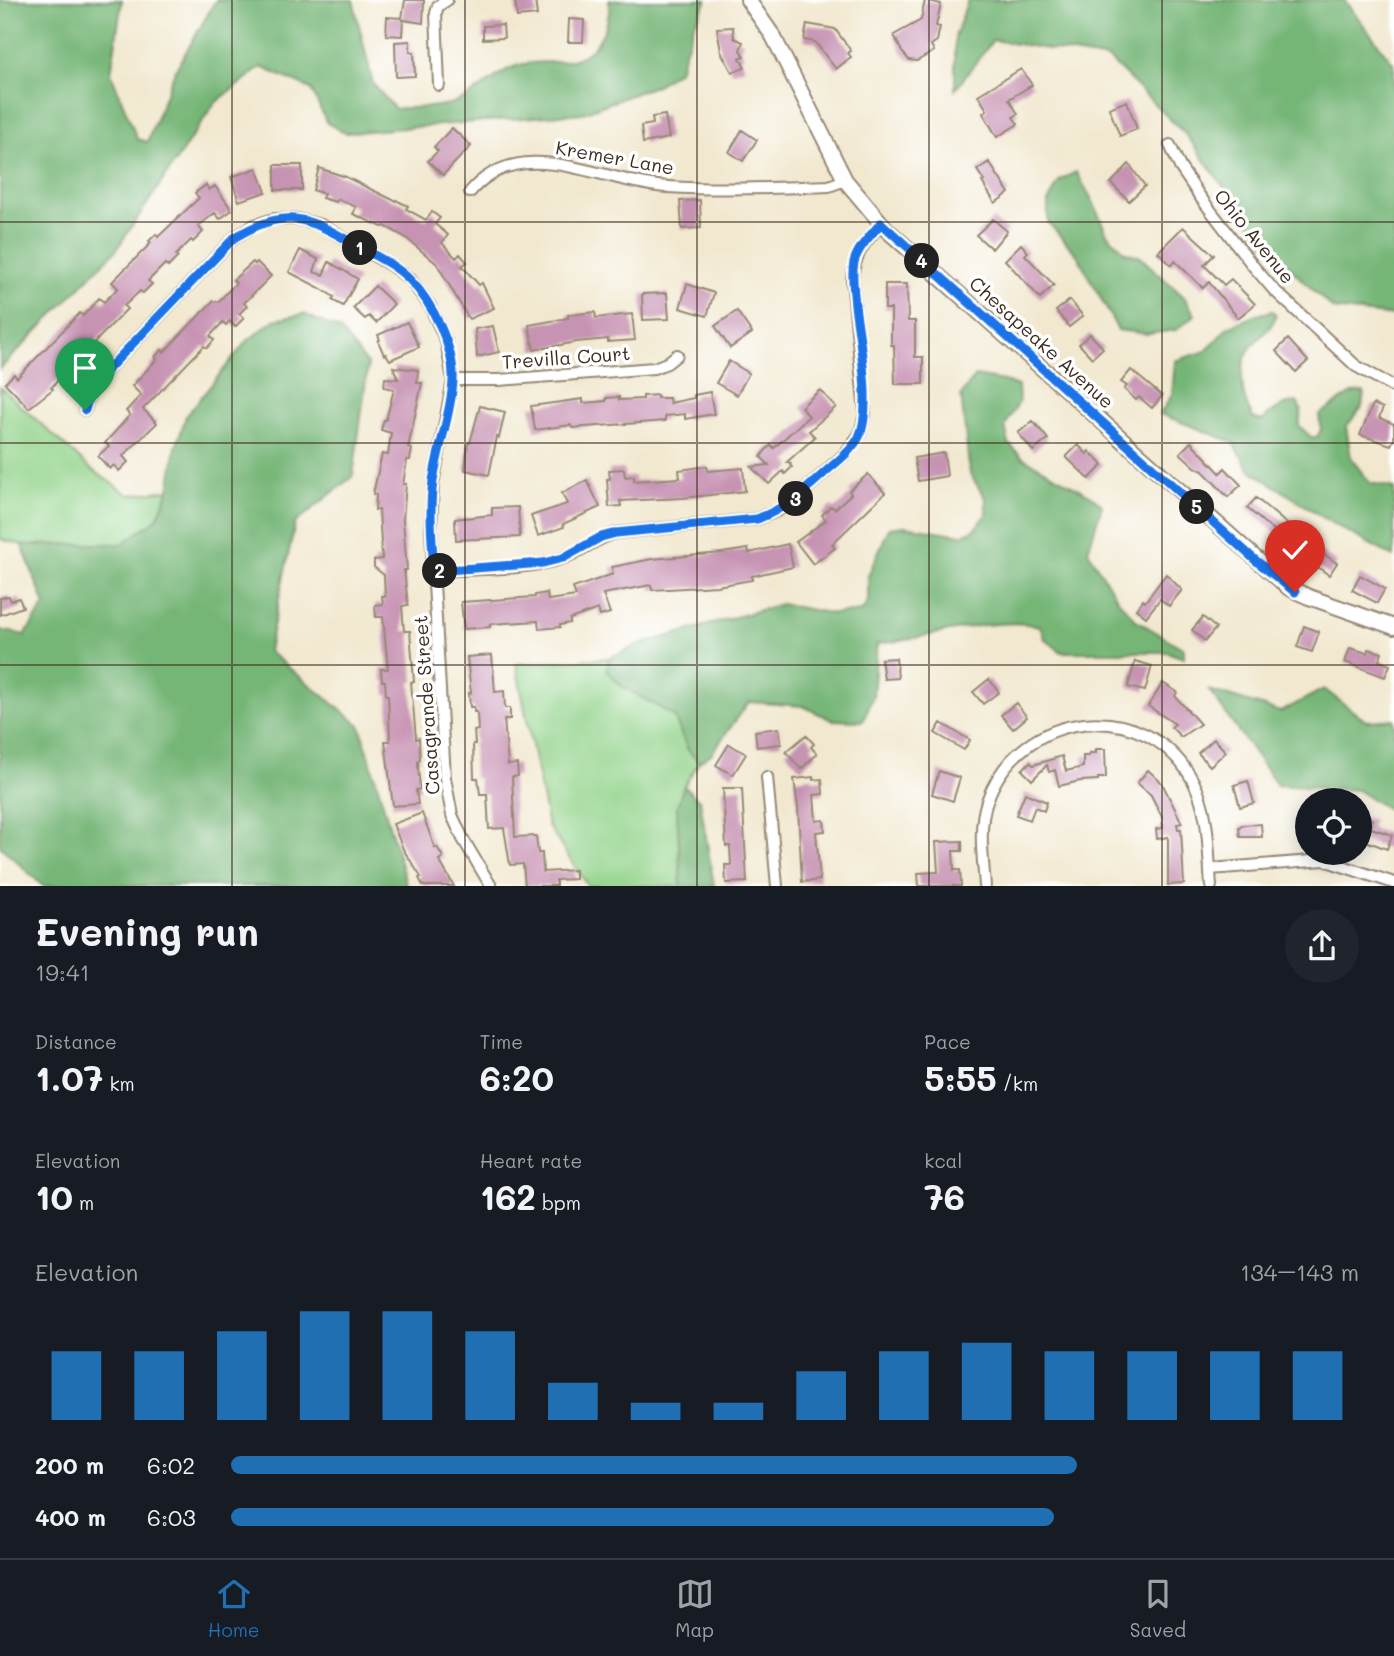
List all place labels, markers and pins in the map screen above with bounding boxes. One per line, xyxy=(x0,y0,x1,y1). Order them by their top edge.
pin: 1 xyxy=(342,230,378,266)
pin: 4 xyxy=(904,244,940,278)
pin xyxy=(55,338,115,410)
pin: 3 xyxy=(778,482,814,516)
pin: 5 xyxy=(1180,490,1214,524)
pin xyxy=(1265,520,1325,592)
pin: 2 xyxy=(422,554,458,588)

